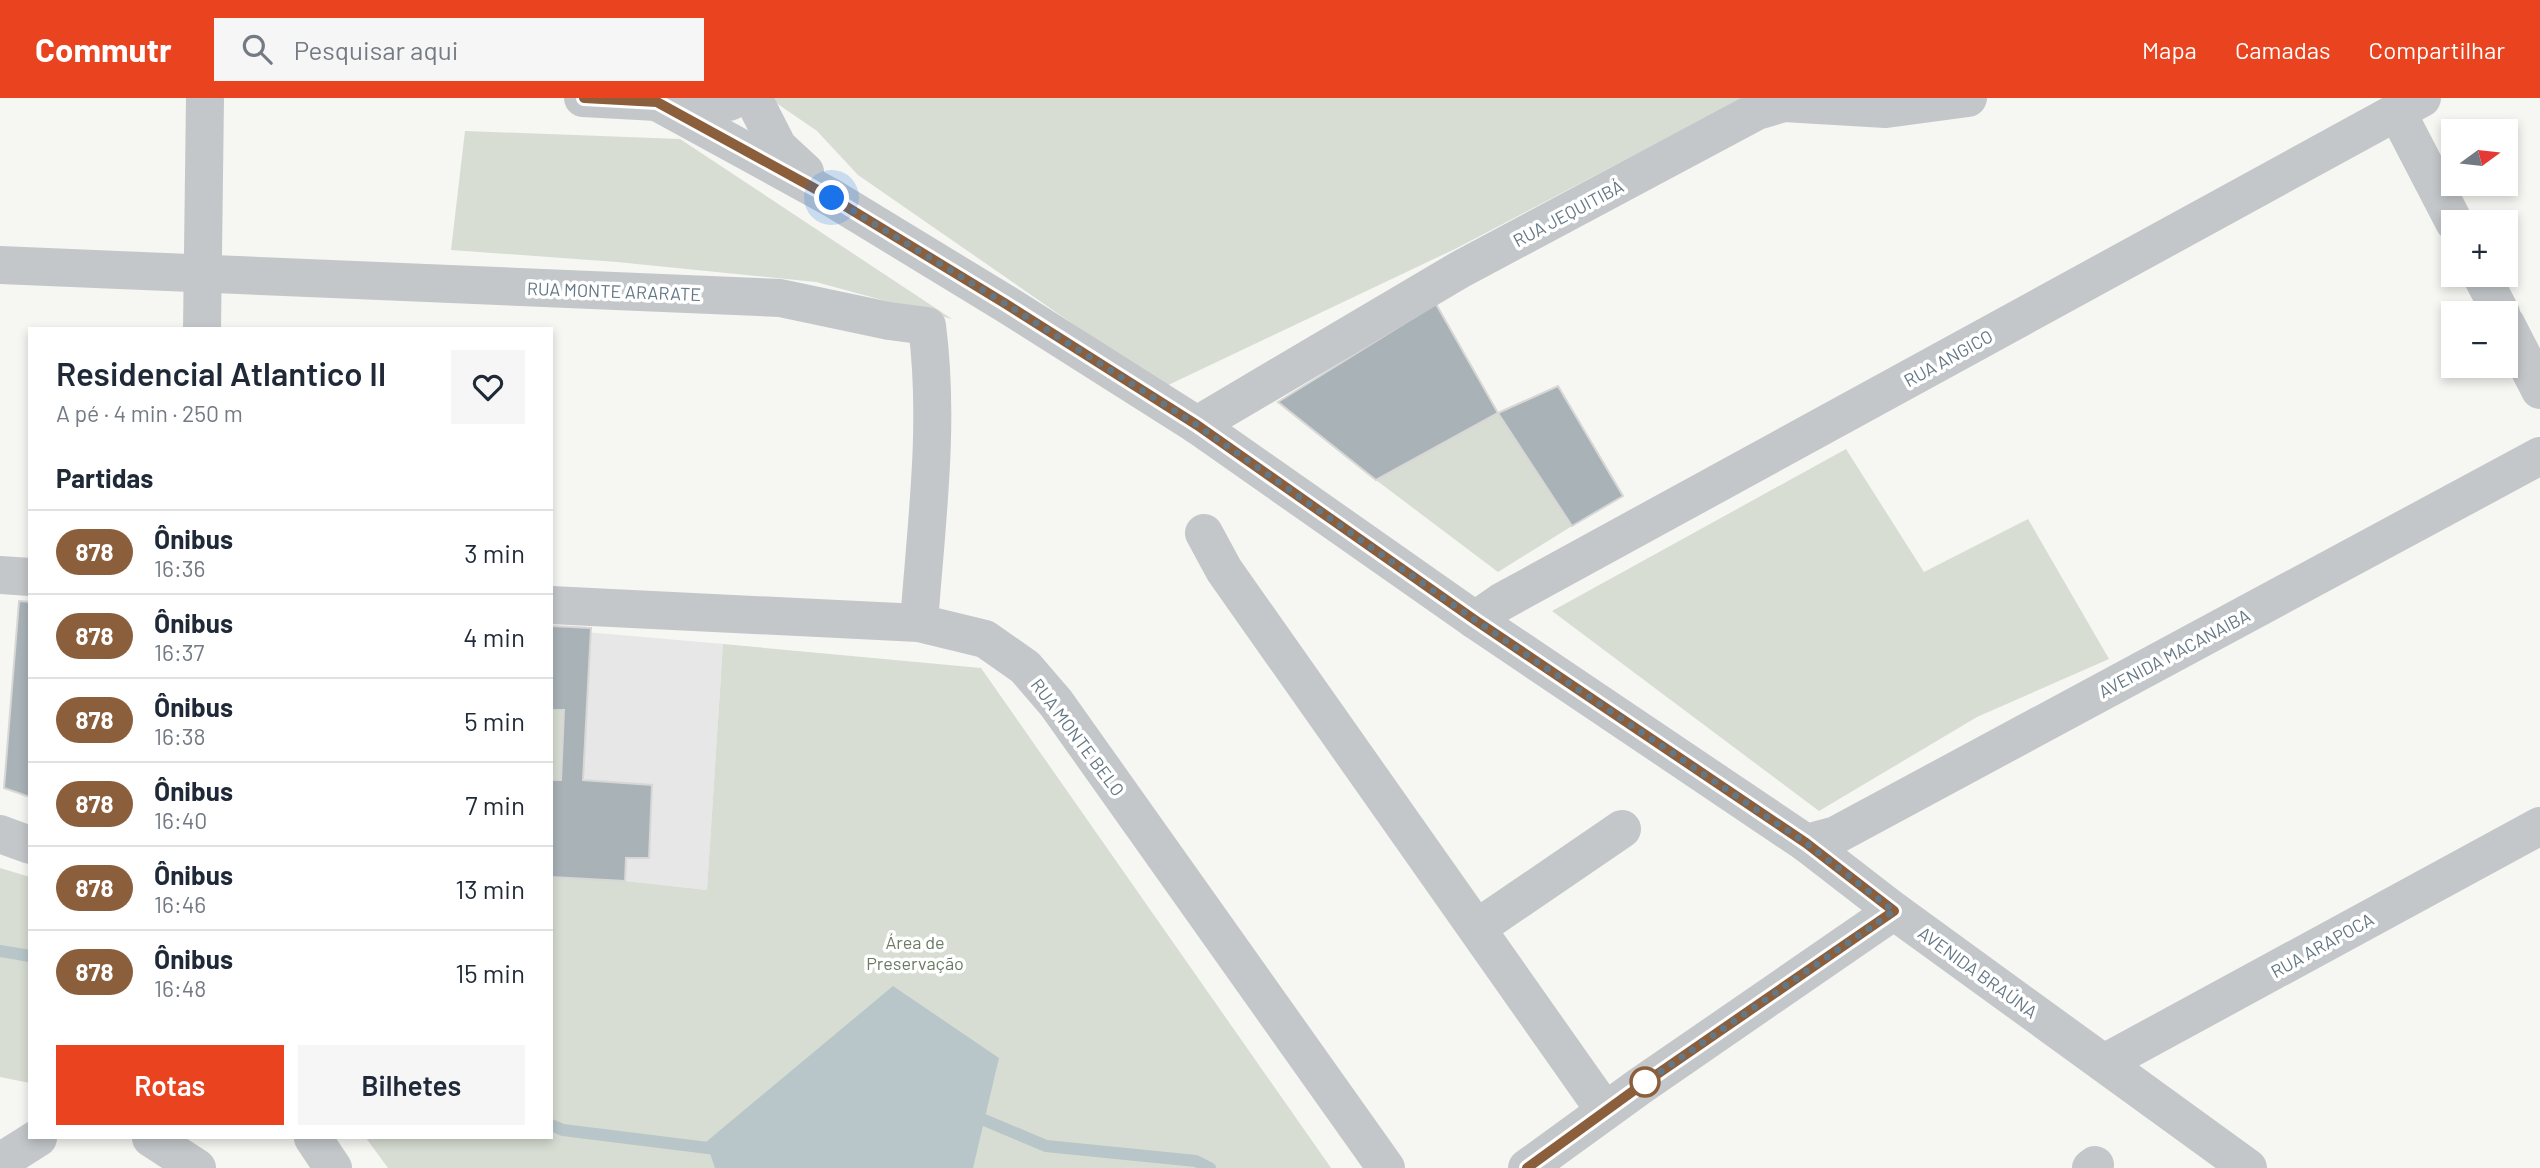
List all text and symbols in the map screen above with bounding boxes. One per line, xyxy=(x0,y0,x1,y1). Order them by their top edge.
search box xyxy=(214,18,704,81)
text: Commutr xyxy=(35,29,172,69)
icon: search xyxy=(238,30,276,68)
text: Pesquisar aqui xyxy=(294,34,458,65)
text: Mapa xyxy=(2142,35,2197,64)
text: Camadas xyxy=(2235,35,2331,64)
text: Compartilhar xyxy=(2369,35,2505,64)
north arrow xyxy=(2441,119,2518,196)
map controls xyxy=(2441,119,2518,378)
street label: RUA JEQUITIBÁ xyxy=(1509,175,1627,251)
your location xyxy=(814,180,849,215)
button: + xyxy=(2441,210,2518,287)
street label: RUA MONTE ARARATE xyxy=(527,277,701,305)
button: − xyxy=(2441,301,2518,378)
street label: RUA ANGICO xyxy=(1900,325,1996,391)
button: heart xyxy=(451,350,525,424)
text: Residencial Atlantico II xyxy=(56,353,386,393)
text: A pé · 4 min · 250 m xyxy=(56,399,243,427)
text: Partidas xyxy=(56,462,153,493)
text: Ônibus xyxy=(154,523,233,554)
text: 878 xyxy=(76,537,113,566)
text: 3 min xyxy=(464,537,525,568)
text: 16:36 xyxy=(154,554,205,582)
street label: AVENIDA MACANAIBA xyxy=(2095,604,2254,702)
text: Ônibus xyxy=(154,607,233,638)
text: 878 xyxy=(76,621,113,650)
text: 4 min xyxy=(463,621,525,652)
text: 16:37 xyxy=(154,638,204,666)
street label: RUA MONTE BELO xyxy=(1027,674,1129,800)
text: Ônibus xyxy=(154,691,233,722)
text: 878 xyxy=(76,705,113,734)
text: 5 min xyxy=(464,705,525,736)
text: 16:38 xyxy=(154,722,206,750)
text: Ônibus xyxy=(154,775,233,806)
text: 878 xyxy=(76,789,113,818)
text: 7 min xyxy=(465,789,525,820)
text: 16:40 xyxy=(154,806,207,834)
text: Ônibus xyxy=(154,859,233,890)
text: 878 xyxy=(76,873,113,902)
text: 13 min xyxy=(455,873,525,904)
text: 16:46 xyxy=(154,890,206,918)
street label: RUA ARAPOCA xyxy=(2267,908,2377,982)
street label: AVENIDA BRAÚNA xyxy=(1914,921,2042,1023)
park label: Área de Preservação xyxy=(866,931,964,974)
text: Ônibus xyxy=(154,943,233,974)
text: 878 xyxy=(76,957,113,986)
text: 15 min xyxy=(455,957,525,988)
text: 16:48 xyxy=(154,974,206,1002)
button: Rotas xyxy=(56,1045,284,1125)
button: Bilhetes xyxy=(298,1045,525,1125)
unlabelled marker xyxy=(1630,1067,1660,1097)

